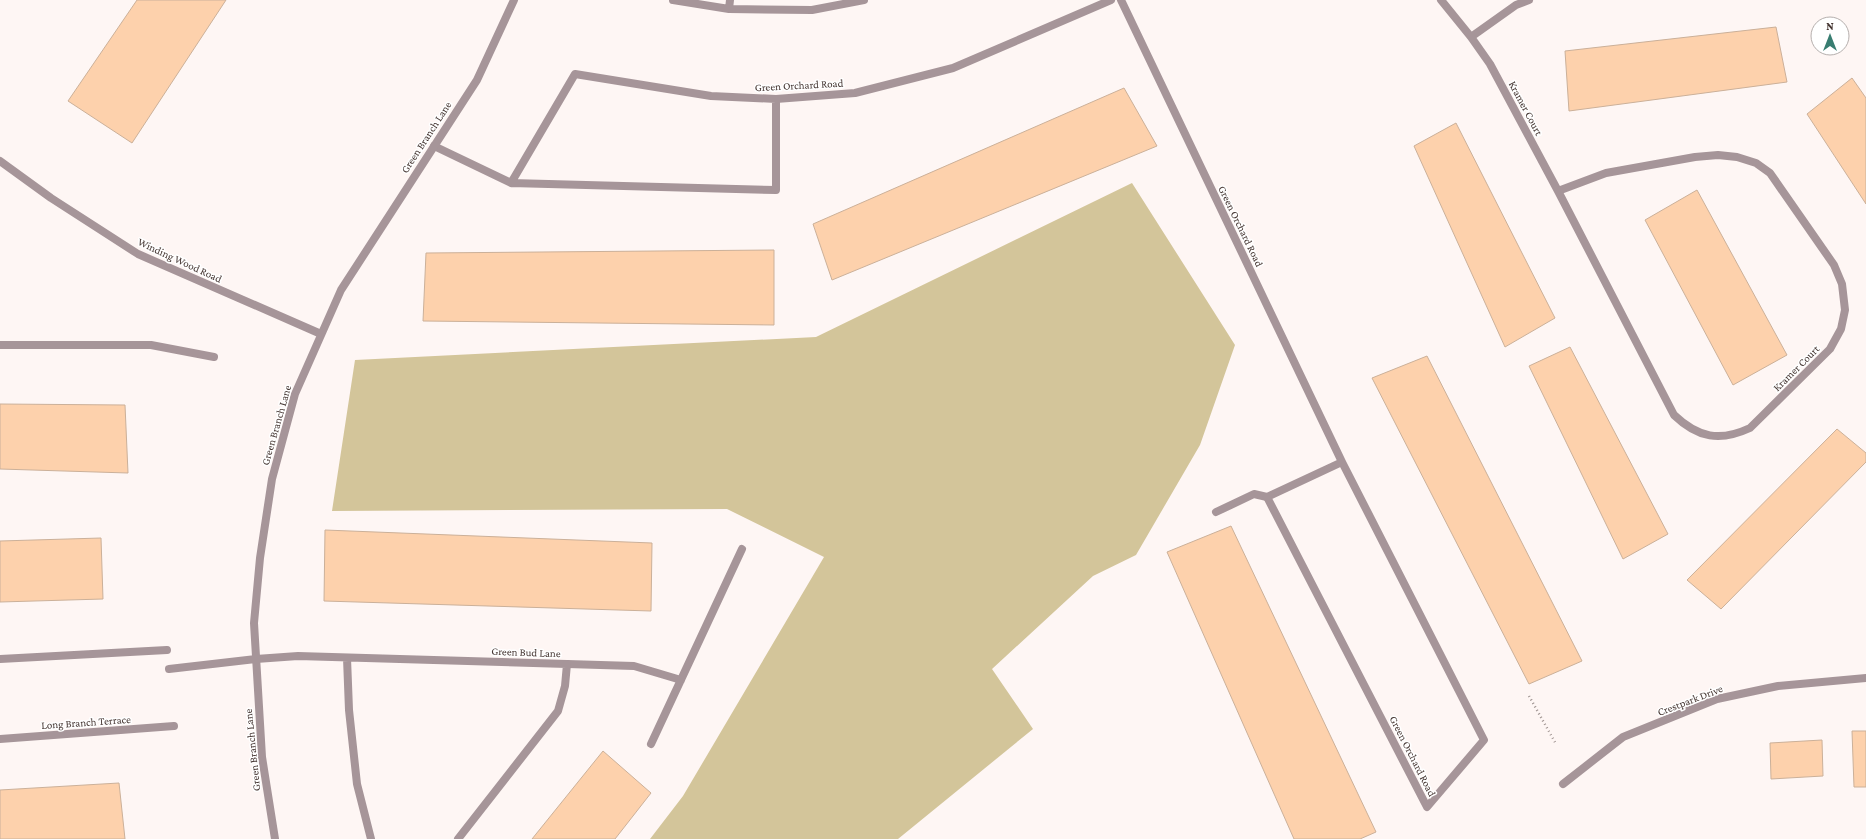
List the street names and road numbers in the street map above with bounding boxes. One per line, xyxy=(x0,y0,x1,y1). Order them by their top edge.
street label: Green Orchard Road xyxy=(754,77,844,93)
street label: Kramer Court xyxy=(1507,79,1546,138)
street label: Green Branch Lane xyxy=(398,99,454,175)
street label: Green Orchard Road xyxy=(1216,184,1266,269)
street label: Winding Wood Road xyxy=(136,235,224,286)
street label: Kramer Court xyxy=(1771,342,1822,393)
street label: Green Branch Lane xyxy=(259,383,293,466)
street label: Green Bud Lane xyxy=(491,645,561,659)
street label: Crestpark Drive xyxy=(1656,682,1725,719)
street label: Green Branch Lane xyxy=(242,708,262,792)
street label: Long Branch Terrace xyxy=(41,713,131,732)
street label: Green Orchard Road xyxy=(1388,714,1439,798)

